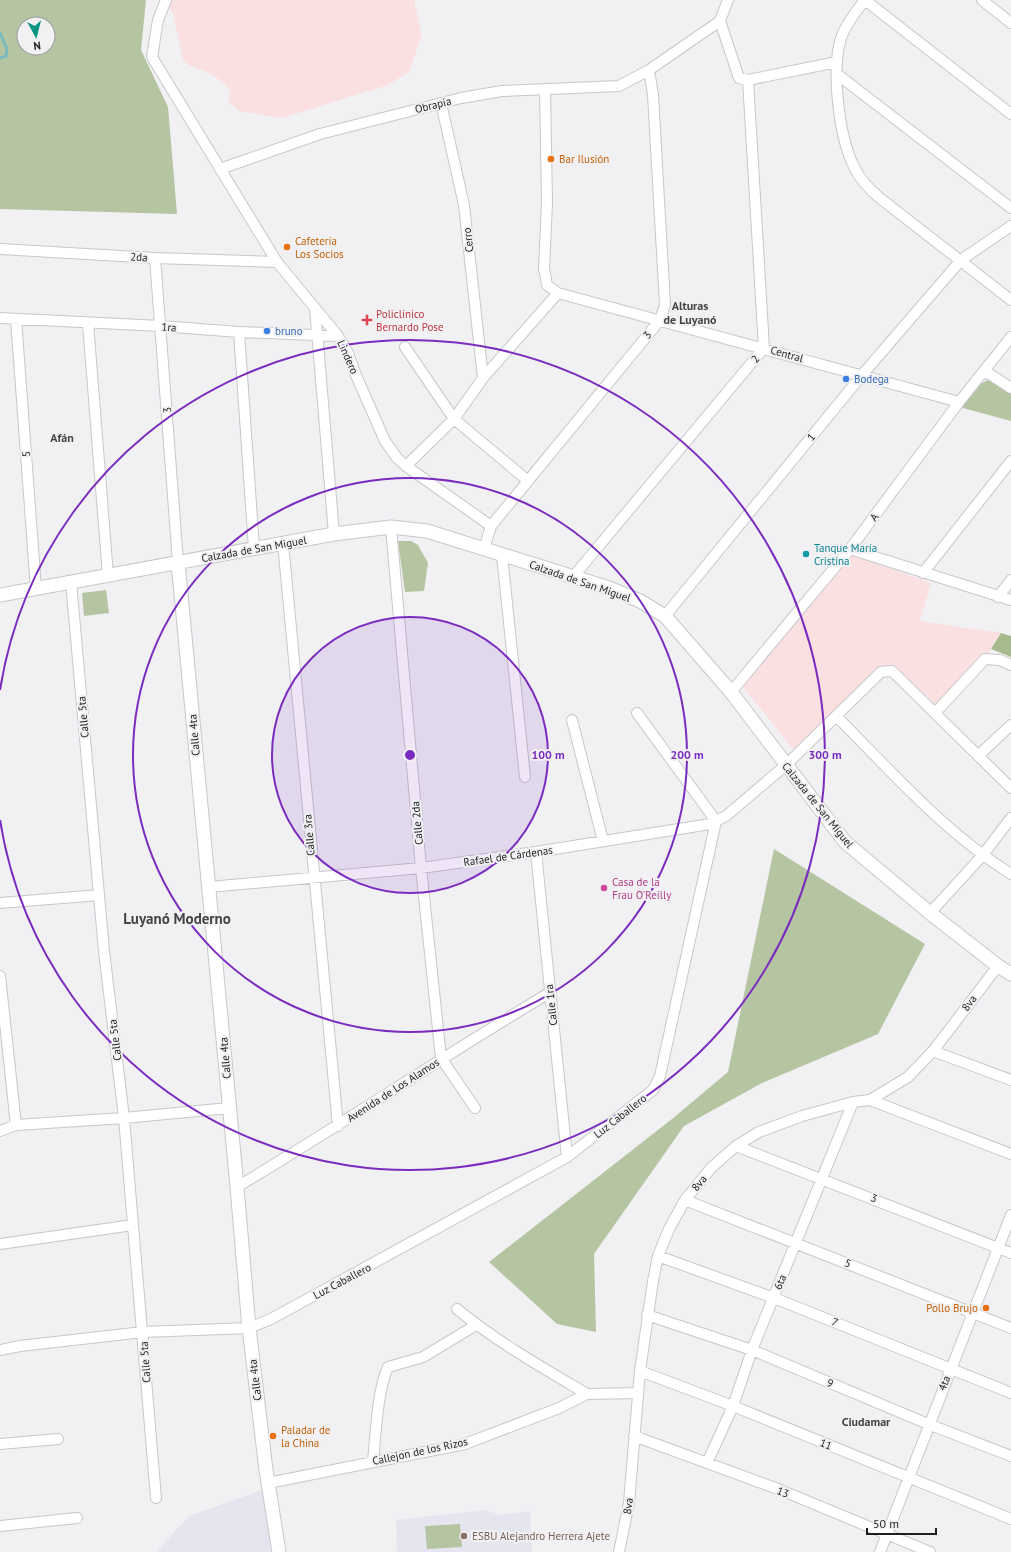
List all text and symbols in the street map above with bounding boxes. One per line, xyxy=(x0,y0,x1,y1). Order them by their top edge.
north arrow xyxy=(16,16,56,56)
text: N xyxy=(33,39,42,53)
street label: Obrapía xyxy=(413,94,453,116)
place label: Bar Ilusión xyxy=(559,152,609,166)
marker: Bar Ilusión xyxy=(546,154,556,164)
street label: Cerro xyxy=(460,227,476,253)
place label: Cafetería Los Socios xyxy=(295,234,344,261)
marker: Cafetería Los Socios xyxy=(282,242,292,252)
street label: 2da xyxy=(130,250,148,264)
district label: Alturas de Luyanó xyxy=(664,298,717,327)
place label: Policlínico Bernardo Pose xyxy=(376,307,444,334)
marker: Policlínico Bernardo Pose xyxy=(361,314,373,326)
street label: 1ra xyxy=(161,319,177,335)
place label: bruno xyxy=(275,324,303,338)
marker: bruno xyxy=(262,326,272,336)
street label: 3 xyxy=(640,328,654,342)
street label: Lindero xyxy=(334,338,362,376)
street label: Central xyxy=(769,343,806,366)
street label: 2 xyxy=(748,352,762,366)
place label: Bodega xyxy=(854,372,889,386)
marker: Bodega xyxy=(841,374,851,384)
street label: 3 xyxy=(160,407,174,413)
district label: Afán xyxy=(50,430,74,445)
street label: 1 xyxy=(804,430,818,444)
street label: 5 xyxy=(19,451,33,457)
street label: A xyxy=(866,510,882,524)
street label: Calzada de San Miguel xyxy=(200,533,308,565)
place label: Tanque María Cristina xyxy=(814,541,877,568)
marker: Tanque María Cristina xyxy=(801,549,811,559)
street label: Calzada de San Miguel xyxy=(527,557,633,605)
street label: Calle 5ta xyxy=(74,696,92,738)
street label: Calle 4ta xyxy=(185,714,203,756)
text: 100 m xyxy=(531,747,565,762)
text: 200 m xyxy=(670,747,704,762)
text: 300 m xyxy=(808,747,842,762)
centre of rings xyxy=(403,748,417,762)
street label: Calzada de San Miguel xyxy=(779,759,857,851)
street label: Calle 2da xyxy=(408,801,426,845)
street label: Calle 3ra xyxy=(300,814,318,856)
street label: Rafael de Cárdenas xyxy=(462,843,554,869)
place label: Casa de la Frau O'Reilly xyxy=(612,875,672,902)
marker: Casa de la Frau O'Reilly xyxy=(599,883,609,893)
district label: Luyanó Moderno xyxy=(123,909,231,928)
street label: Calle 1ra xyxy=(542,984,560,1026)
street label: 8va xyxy=(958,992,980,1014)
street label: Calle 5ta xyxy=(106,1018,124,1062)
street label: Calle 4ta xyxy=(216,1037,234,1079)
street label: Avenida de Los Alamos xyxy=(344,1055,442,1125)
street label: Luz Caballero xyxy=(591,1091,649,1141)
street label: 8va xyxy=(688,1172,710,1194)
street label: 3 xyxy=(869,1190,879,1206)
street label: 5 xyxy=(843,1255,853,1271)
street label: Luz Caballero xyxy=(311,1260,373,1302)
street label: 6ta xyxy=(771,1272,789,1292)
place label: Pollo Brujo xyxy=(926,1301,978,1315)
marker: Pollo Brujo xyxy=(981,1303,991,1313)
street label: 7 xyxy=(830,1314,840,1330)
street label: Calle 5ta xyxy=(137,1341,153,1383)
street label: Calle 4ta xyxy=(246,1358,264,1402)
street label: 4ta xyxy=(935,1373,953,1393)
street label: 9 xyxy=(825,1375,835,1391)
district label: Ciudamar xyxy=(842,1414,891,1429)
place label: Paladar de la China xyxy=(281,1423,331,1450)
marker: Paladar de la China xyxy=(268,1431,278,1441)
street label: Callejon de los Rizos xyxy=(371,1434,469,1468)
street label: 11 xyxy=(818,1435,834,1453)
street label: 13 xyxy=(775,1483,791,1501)
street label: 8va xyxy=(620,1497,636,1515)
scale bar xyxy=(867,1510,936,1536)
text: 50 m xyxy=(873,1516,899,1531)
place label: ESBU Alejandro Herrera Ajete xyxy=(472,1529,610,1543)
marker: ESBU Alejandro Herrera Ajete xyxy=(459,1531,469,1541)

